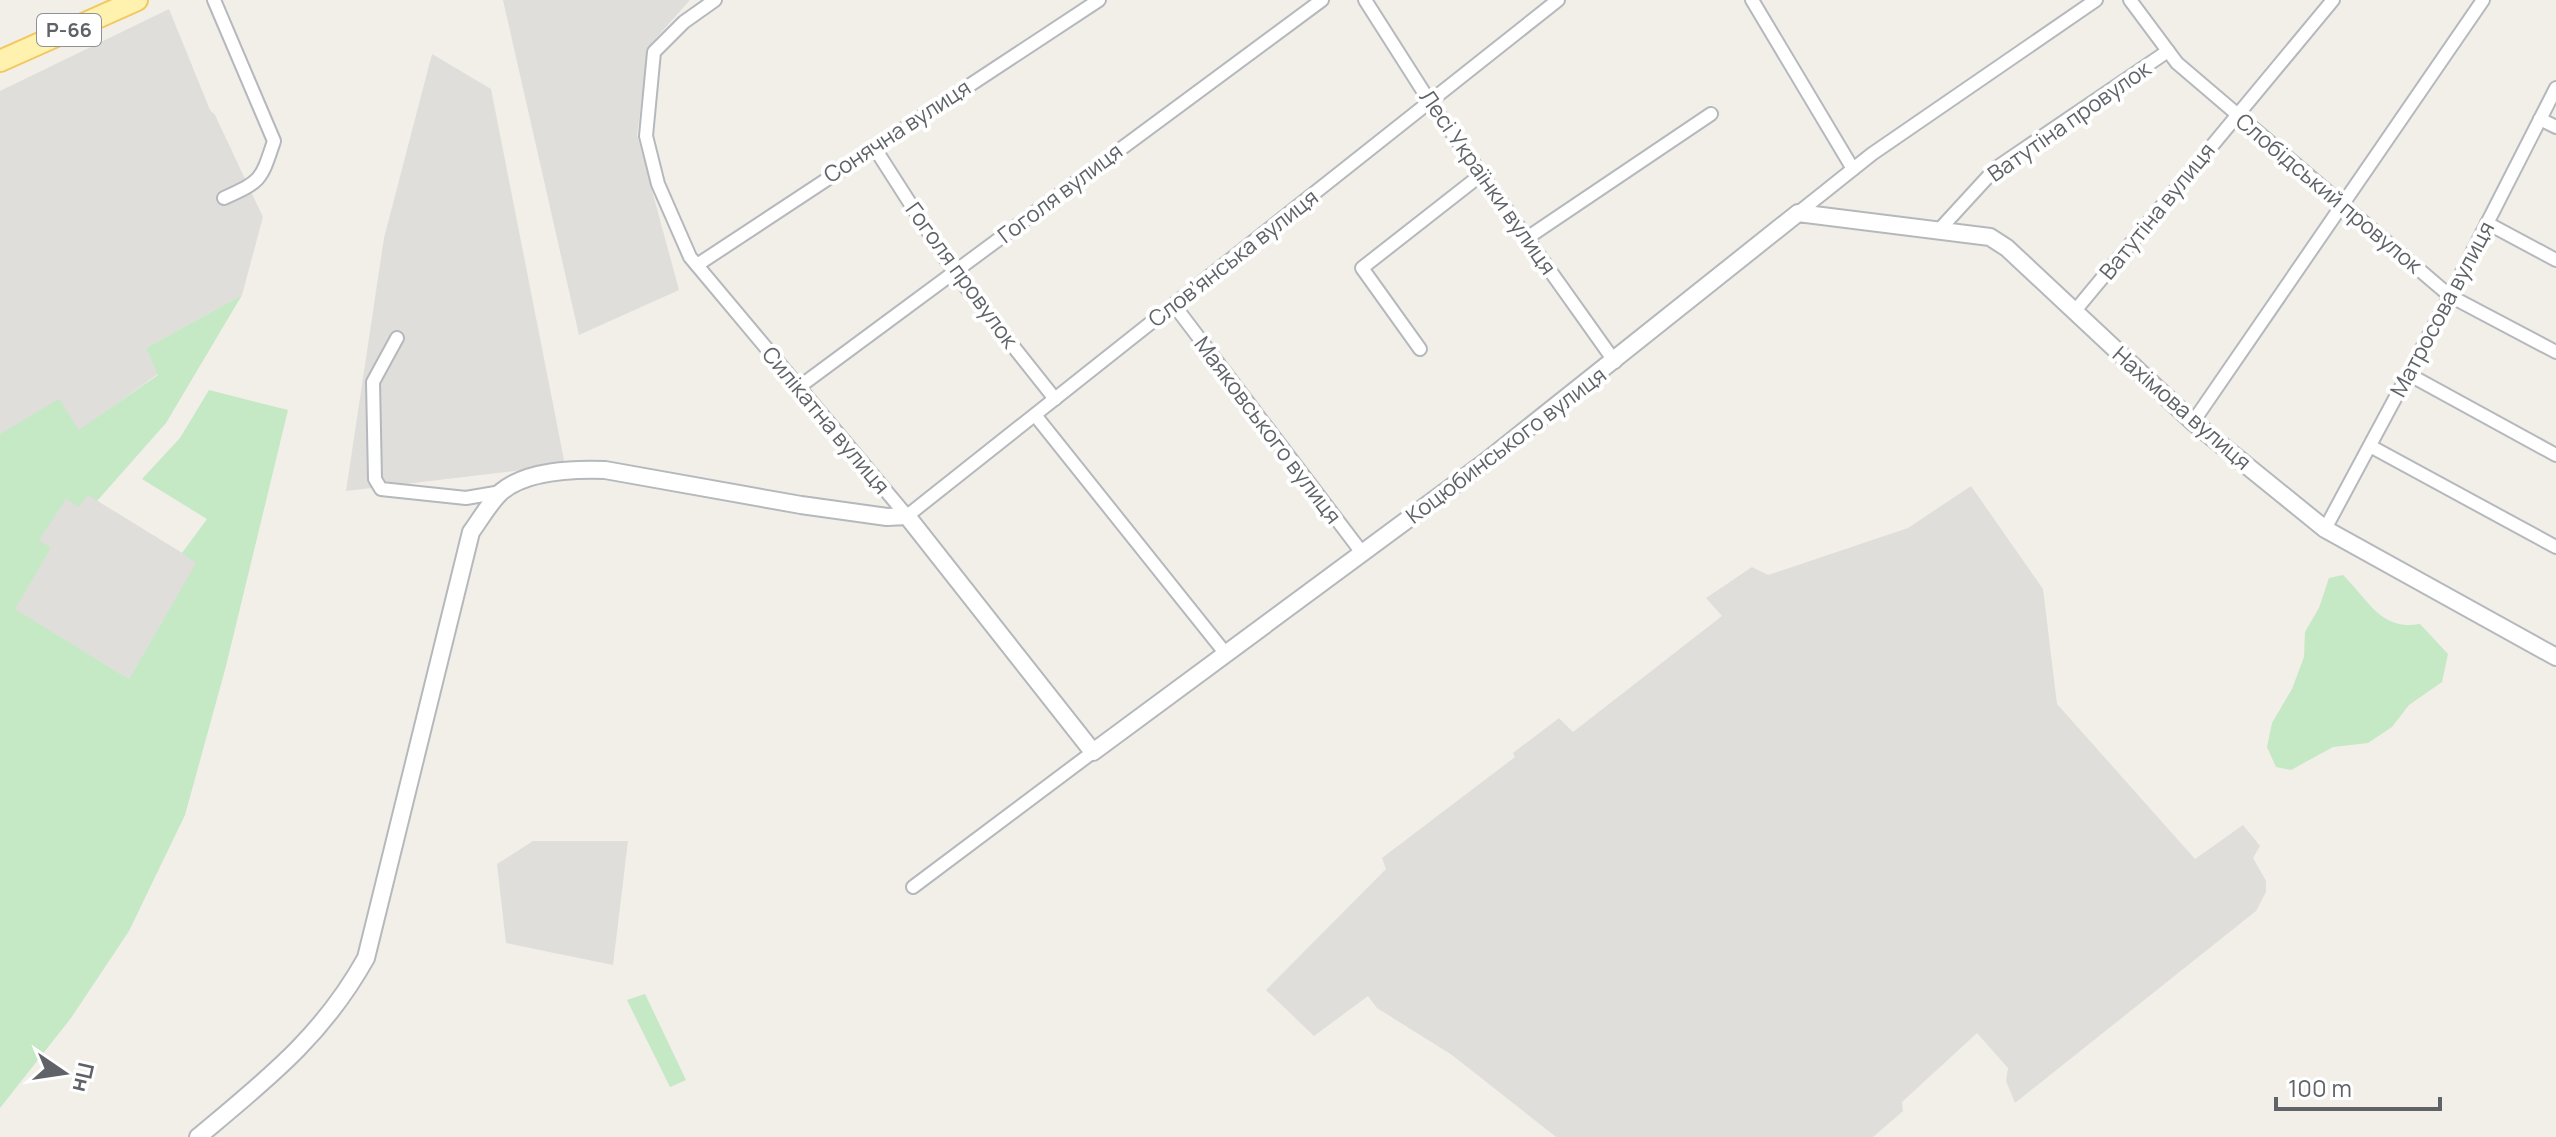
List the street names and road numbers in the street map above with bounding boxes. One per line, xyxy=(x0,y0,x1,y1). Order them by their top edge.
road number: Р-66 xyxy=(37,14,101,46)
street label: Ватутіна провулок xyxy=(1982,53,2157,188)
street label: Сонячна вулиця xyxy=(818,72,976,190)
street label: Лесі Українки вулиця xyxy=(1413,84,1563,280)
street label: Слобідський провулок xyxy=(2229,106,2429,281)
street label: Гоголя вулиця xyxy=(991,136,1129,250)
street label: Ватутіна вулиця xyxy=(2092,136,2222,286)
street label: Слов’янська вулиця xyxy=(1142,182,1324,334)
street label: Гоголя провулок xyxy=(899,196,1026,355)
street label: Матросова вулиця xyxy=(2383,216,2501,402)
street label: Маяковського вулиця xyxy=(1188,330,1348,530)
street label: Нахімова вулиця xyxy=(2106,339,2258,477)
street label: Силікатна вулиця xyxy=(755,340,897,500)
street label: Коцюбинського вулиця xyxy=(1400,360,1612,530)

